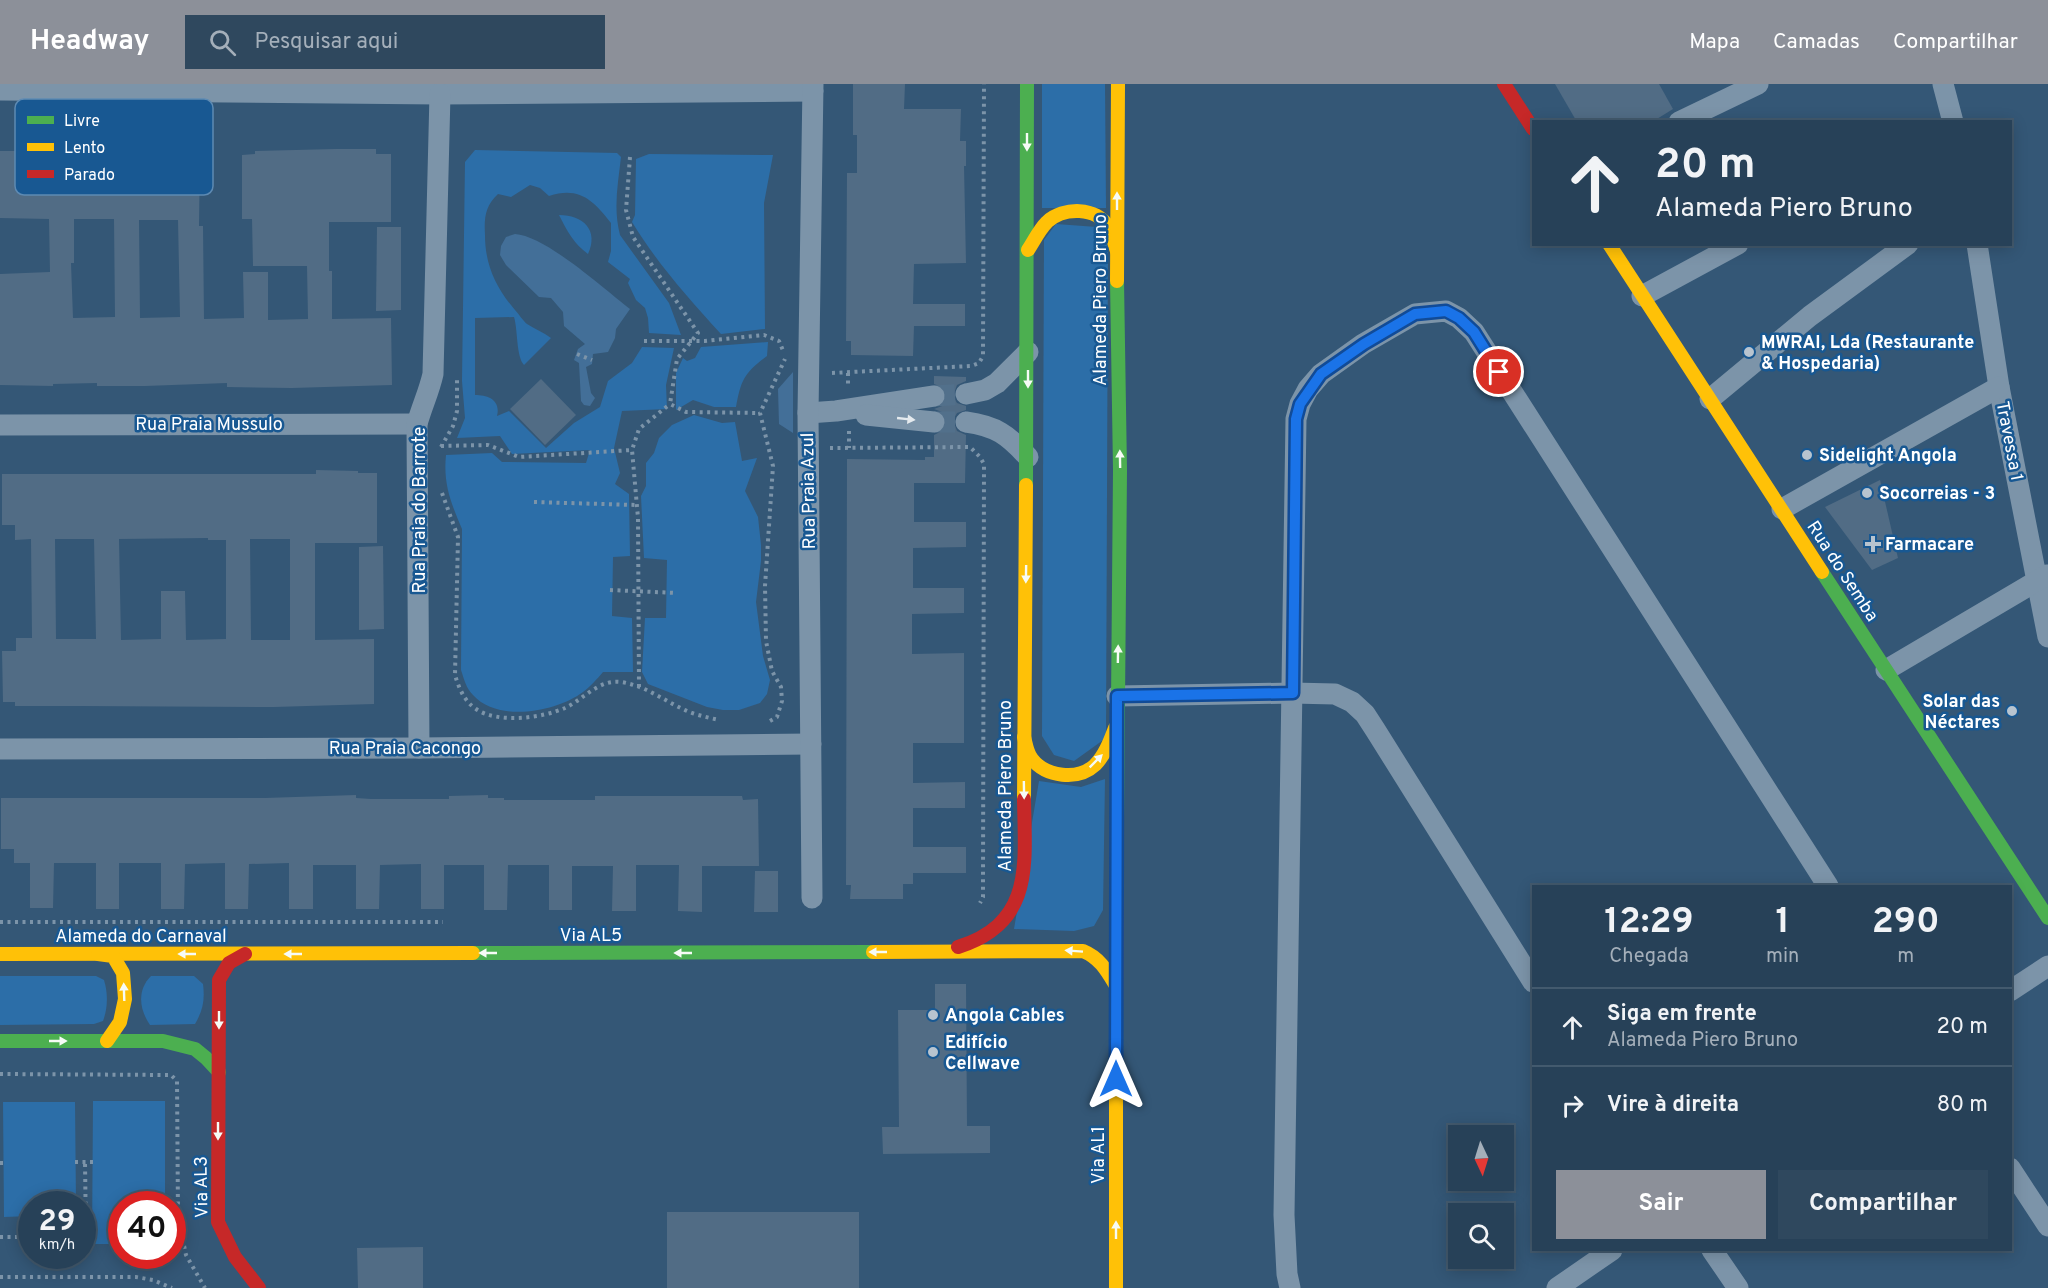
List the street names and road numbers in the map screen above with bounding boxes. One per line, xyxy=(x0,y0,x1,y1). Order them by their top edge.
street label: Alameda Piero Bruno xyxy=(1090,214,1113,386)
street label: Travessa 1 xyxy=(1990,399,2028,483)
street label: Rua Praia Mussulo xyxy=(135,414,283,437)
street label: Rua Praia do Barrote xyxy=(409,426,432,594)
street label: Rua Praia Azul xyxy=(797,432,822,550)
street label: Rua do Semba xyxy=(1801,517,1883,626)
street label: Alameda Piero Bruno xyxy=(995,700,1018,872)
street label: Rua Praia Cacongo xyxy=(329,738,481,761)
street label: Via AL5 xyxy=(560,925,622,948)
street label: Alameda do Carnaval xyxy=(55,926,227,949)
street label: Via AL1 xyxy=(1088,1126,1111,1184)
street label: Via AL3 xyxy=(190,1156,215,1218)

